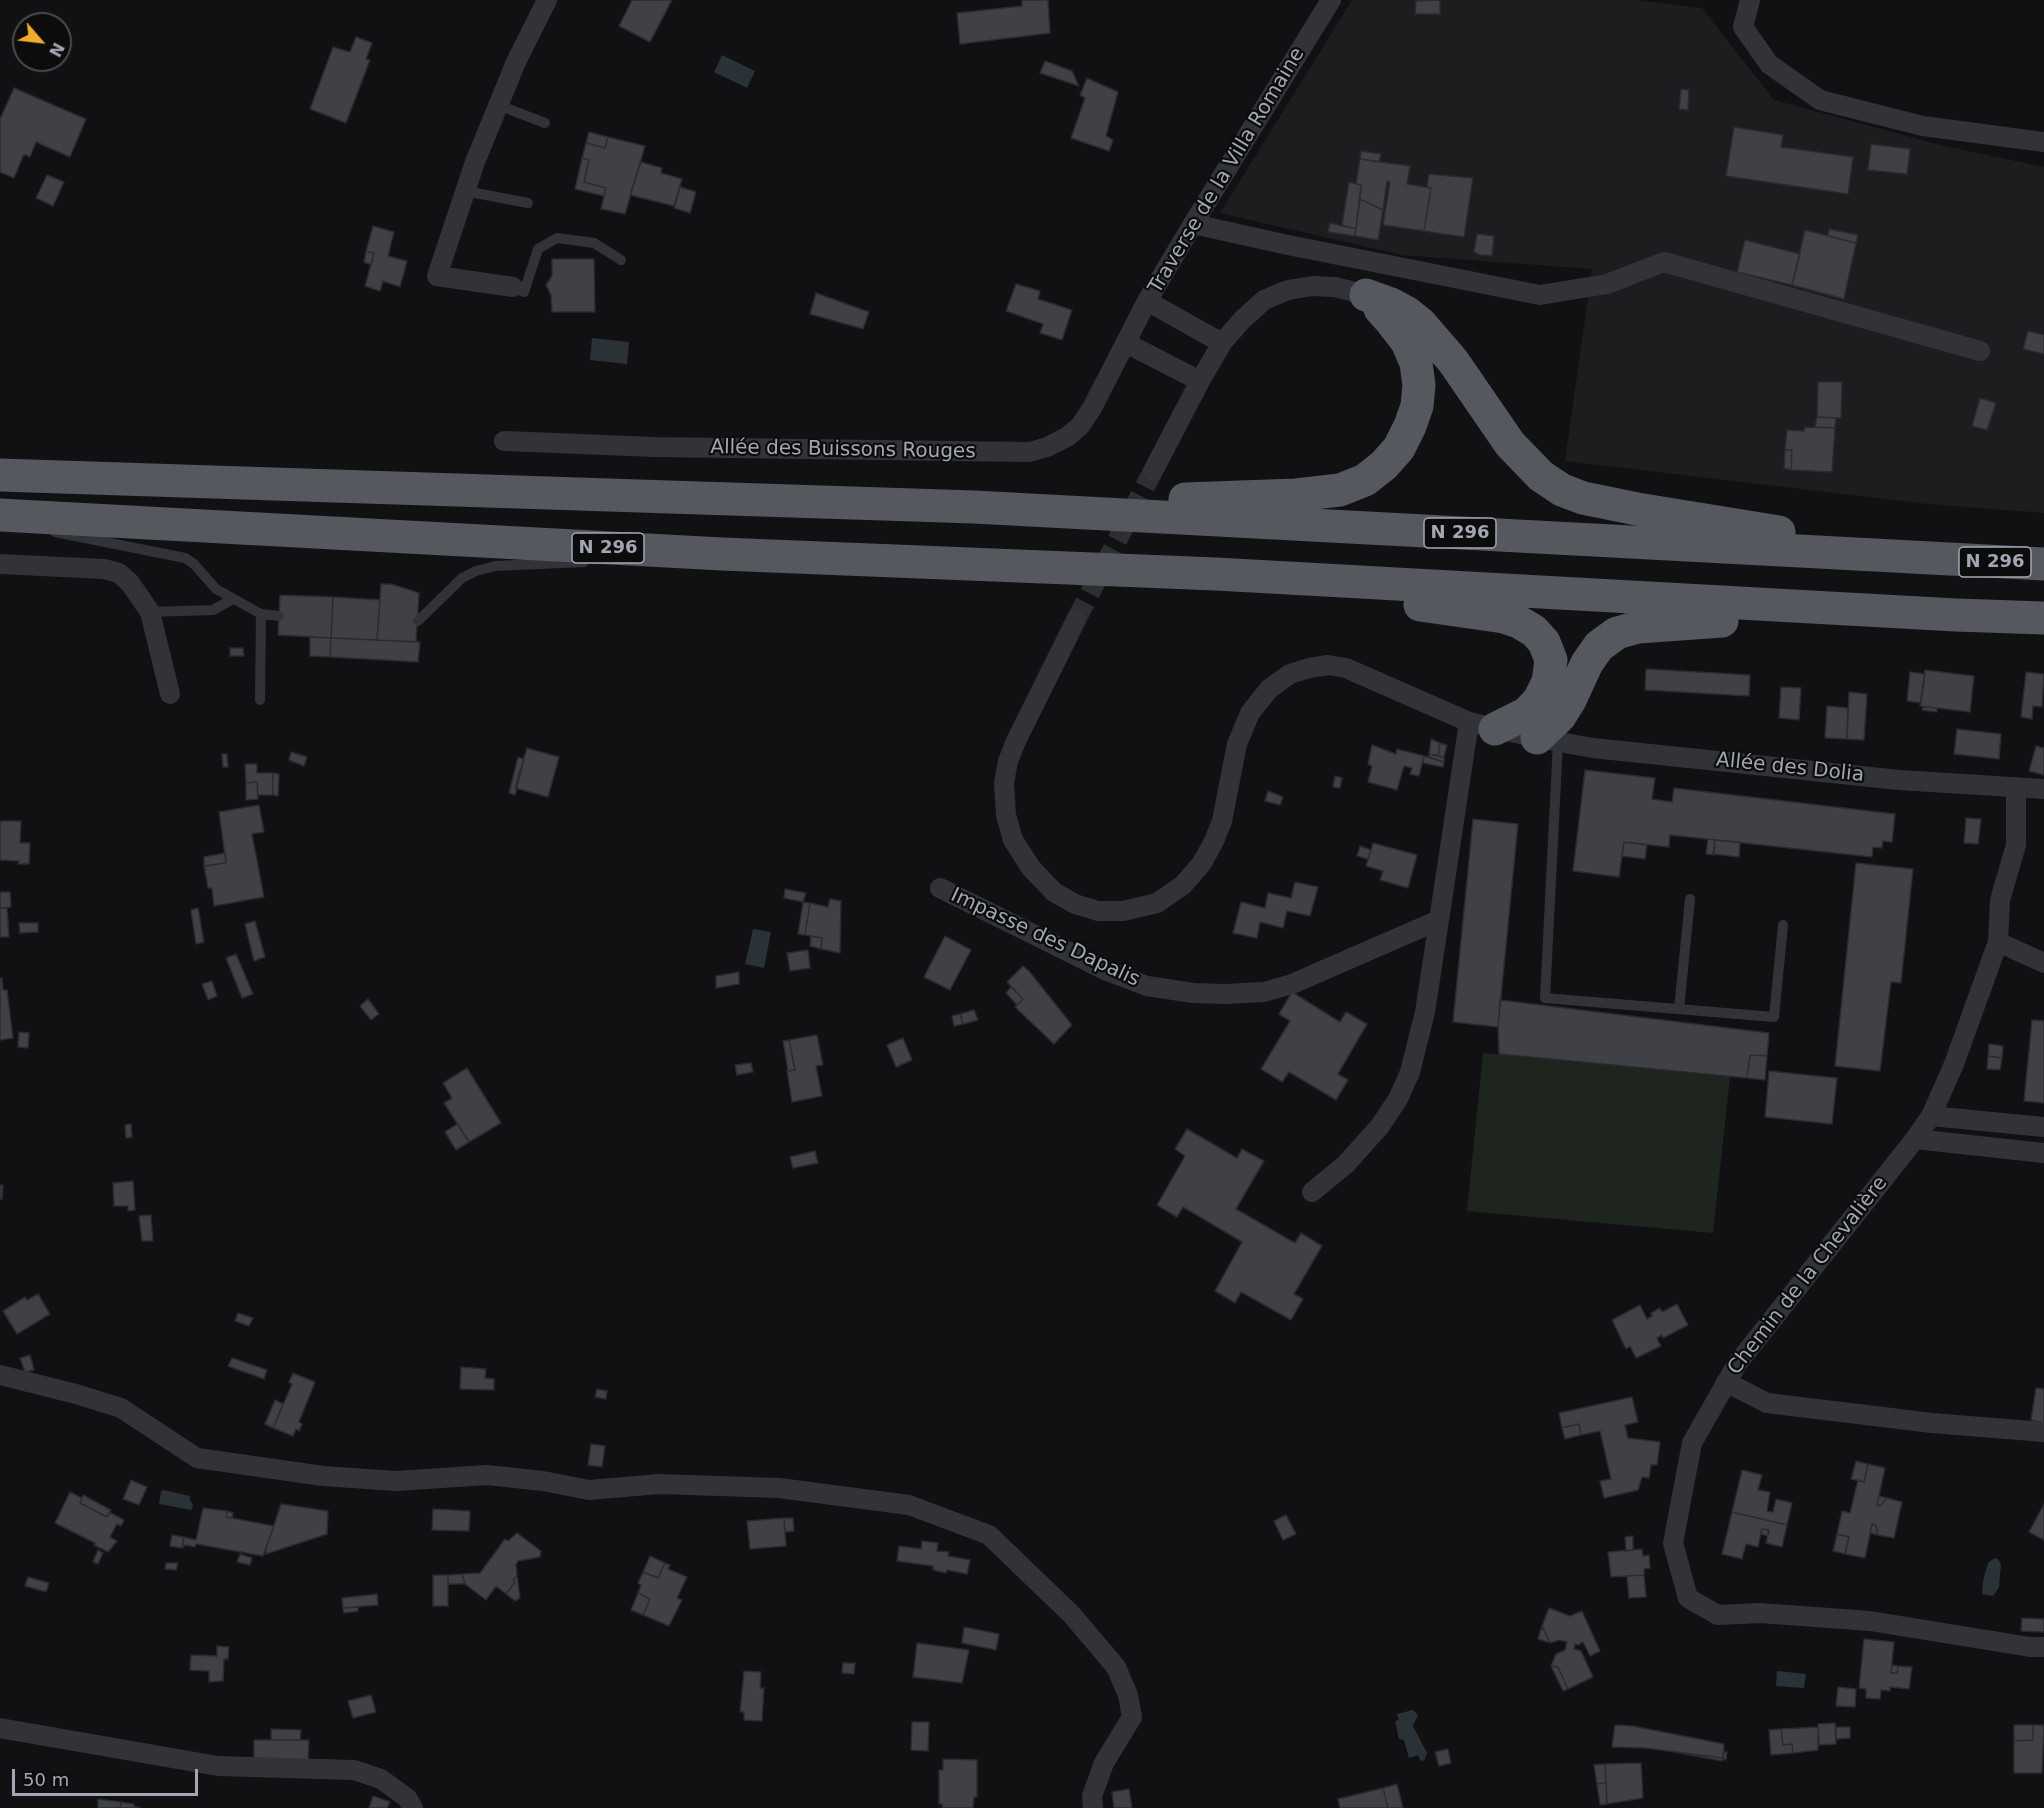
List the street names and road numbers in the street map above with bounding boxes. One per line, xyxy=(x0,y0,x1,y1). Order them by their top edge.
street label: Traverse de la Villa Romaine xyxy=(1144,44,1310,298)
street label: Allée des Buissons Rouges xyxy=(710,436,976,464)
road number: N 296 xyxy=(1424,518,1496,548)
road number: N 296 xyxy=(572,533,644,563)
road number: N 296 xyxy=(1959,547,2031,577)
street label: Allée des Dolia xyxy=(1715,748,1865,788)
street label: Impasse des Dapalis xyxy=(947,884,1143,992)
street label: Chemin de la Chevalière xyxy=(1723,1172,1893,1380)

